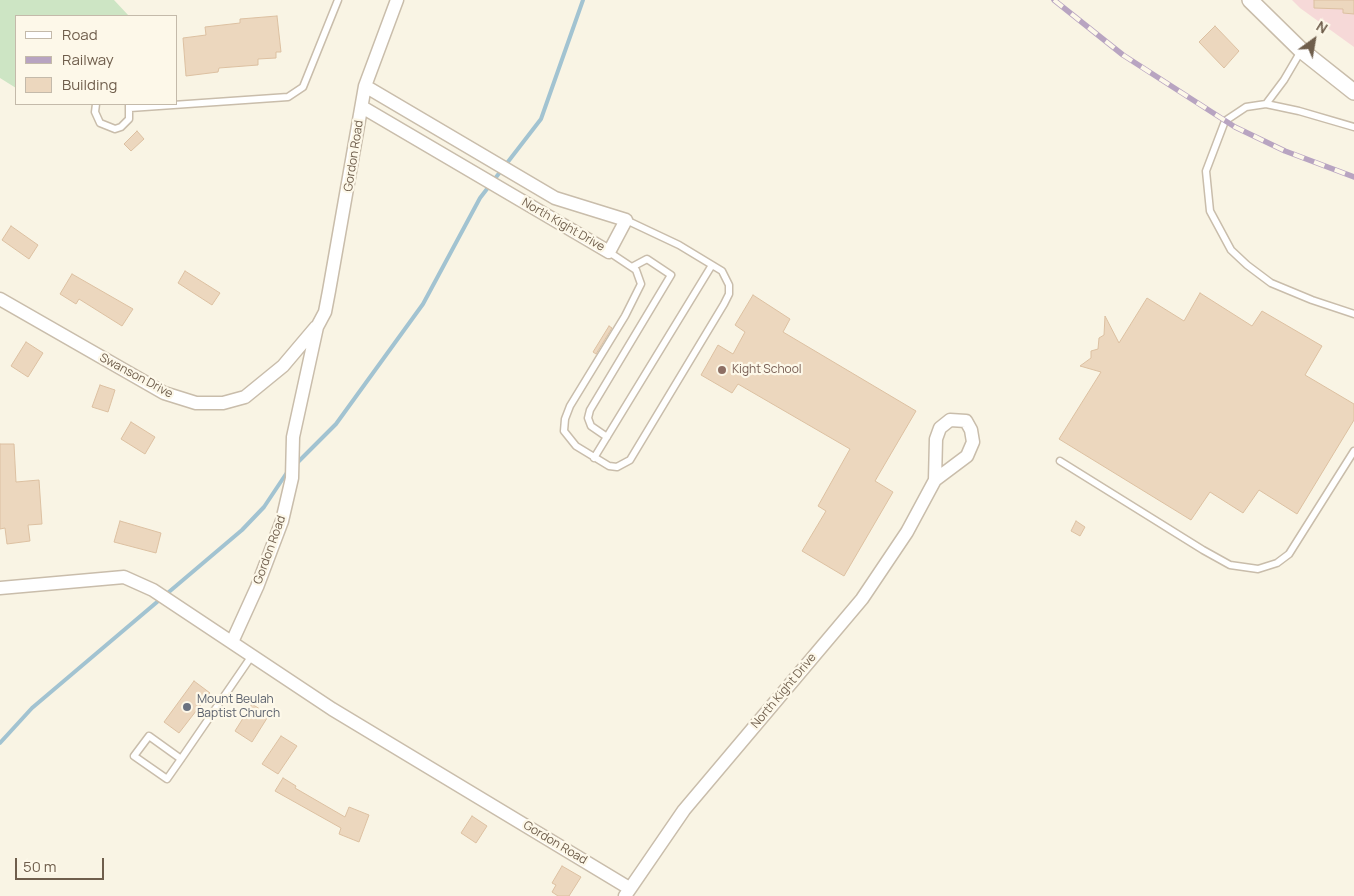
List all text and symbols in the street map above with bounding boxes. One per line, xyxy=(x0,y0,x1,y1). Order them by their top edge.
legend xyxy=(15,15,178,105)
north arrow xyxy=(1289,15,1339,65)
text: N xyxy=(1313,16,1332,38)
text: Road xyxy=(62,24,98,45)
text: Railway xyxy=(62,49,114,70)
text: Building xyxy=(62,74,117,95)
street label: Gordon Road xyxy=(341,119,367,193)
street label: North Kight Drive xyxy=(519,195,607,255)
street label: Swanson Drive xyxy=(97,351,175,401)
place label: Kight School xyxy=(732,363,802,377)
marker: Kight School xyxy=(716,364,728,376)
street label: Gordon Road xyxy=(251,514,289,586)
street label: North Kight Drive xyxy=(748,651,820,731)
place label: Mount Beulah Baptist Church xyxy=(197,693,280,721)
marker: Mount Beulah Baptist Church xyxy=(181,701,193,713)
street label: Gordon Road xyxy=(520,818,590,868)
scale bar xyxy=(18,848,106,880)
text: 50 m xyxy=(23,856,57,877)

